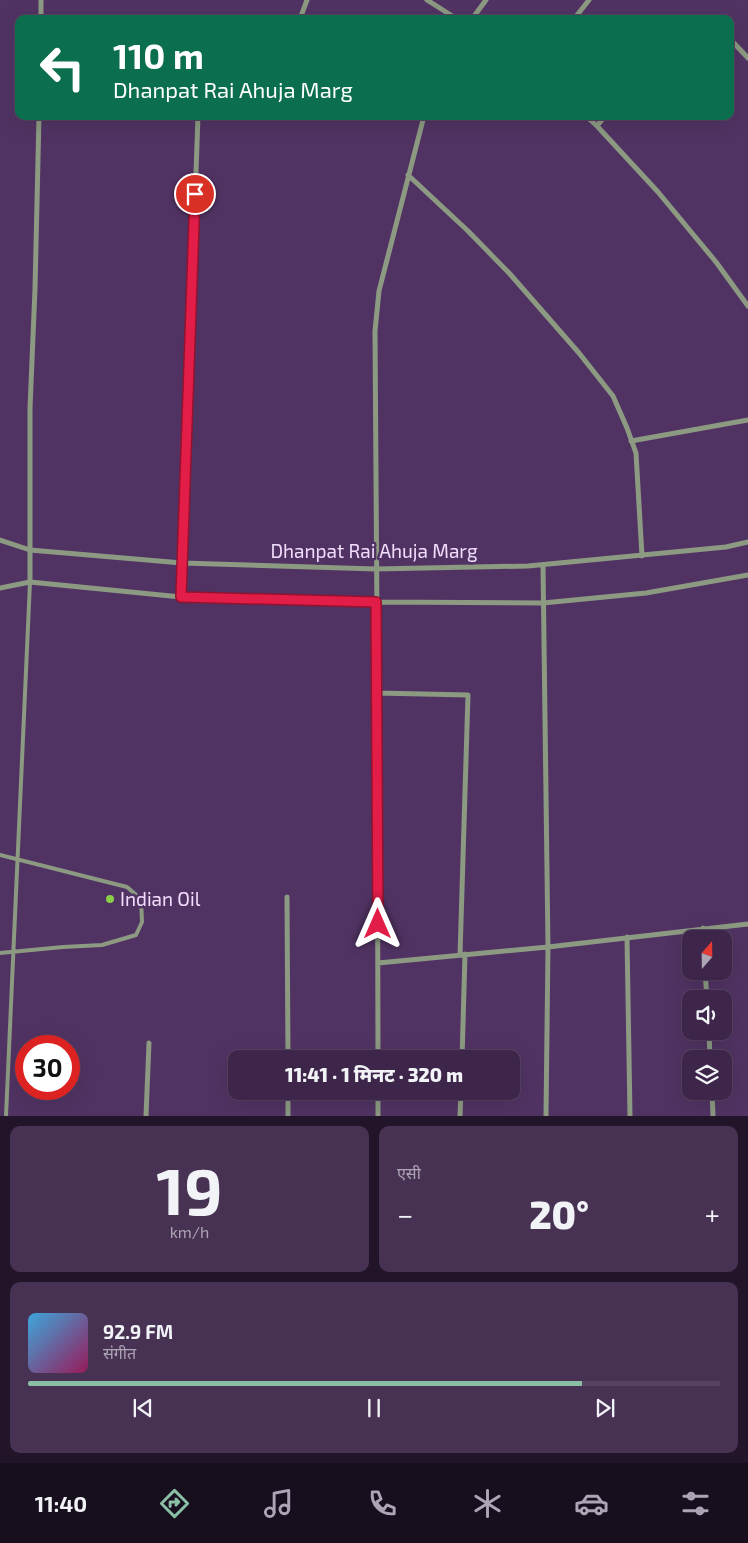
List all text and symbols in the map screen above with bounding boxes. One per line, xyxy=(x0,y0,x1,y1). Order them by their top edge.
text: 110 m xyxy=(113,34,204,76)
icon: left xyxy=(30,35,95,100)
text: Dhanpat Rai Ahuja Marg xyxy=(113,76,353,102)
pin xyxy=(174,173,216,215)
icon: arrive xyxy=(181,180,209,208)
street label: Dhanpat Rai Ahuja Marg xyxy=(270,539,478,562)
place label: Indian Oil xyxy=(120,887,201,910)
marker: Indian Oil xyxy=(104,893,116,905)
position arrow xyxy=(351,897,403,949)
north arrow xyxy=(682,930,732,980)
map controls xyxy=(682,930,732,1100)
button: sound xyxy=(682,990,732,1040)
speed limit sign: 30 xyxy=(15,1035,80,1100)
button: layers xyxy=(682,1050,732,1100)
text: 11:41 · 1 मिनट · 320 m xyxy=(285,1063,463,1086)
text: 19 xyxy=(156,1150,223,1228)
text: एसी xyxy=(397,1163,421,1182)
text: 20° xyxy=(529,1191,589,1237)
text: − xyxy=(397,1197,413,1231)
text: + xyxy=(705,1197,720,1231)
text: km/h xyxy=(170,1222,209,1241)
text: 92.9 FM xyxy=(103,1320,173,1343)
text: संगीत xyxy=(103,1343,136,1362)
icon: previous xyxy=(129,1394,157,1422)
icon: pause xyxy=(360,1394,388,1422)
icon: next xyxy=(591,1394,619,1422)
icon: directions xyxy=(157,1486,192,1521)
icon: music xyxy=(261,1486,296,1521)
icon: phone xyxy=(365,1486,400,1521)
icon: climate xyxy=(470,1486,505,1521)
icon: car xyxy=(574,1486,609,1521)
icon: filters xyxy=(678,1486,713,1521)
text: 11:40 xyxy=(35,1490,87,1516)

